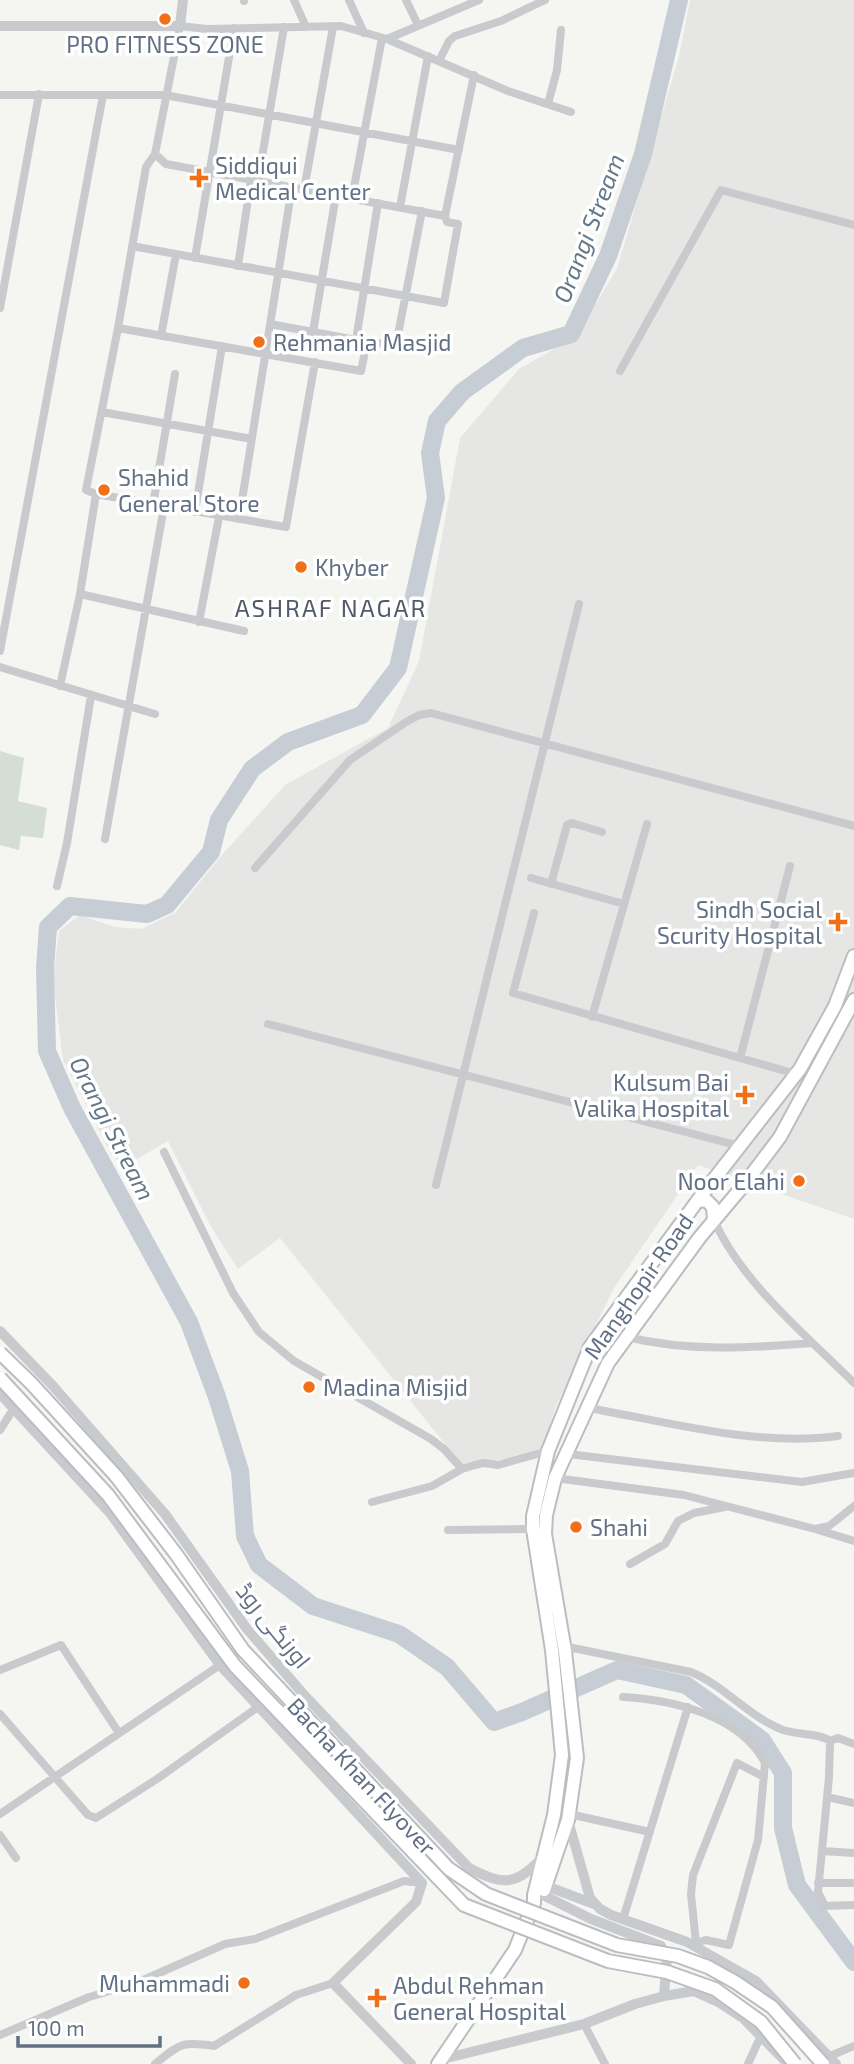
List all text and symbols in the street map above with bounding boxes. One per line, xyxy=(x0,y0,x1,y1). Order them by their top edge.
marker: PRO FITNESS ZONE xyxy=(157,11,173,27)
place label: PRO FITNESS ZONE xyxy=(66,30,264,58)
water label: Orangi Stream xyxy=(546,149,630,307)
place label: Siddiqui Medical Center xyxy=(215,151,371,205)
marker: Siddiqui Medical Center xyxy=(189,168,209,188)
place label: Rehmania Masjid xyxy=(273,328,452,356)
marker: Rehmania Masjid xyxy=(251,334,267,350)
place label: Shahid General Store xyxy=(118,463,260,517)
marker: Shahid General Store xyxy=(96,482,112,498)
place label: Khyber xyxy=(315,553,389,581)
marker: Khyber xyxy=(293,559,309,575)
district label: ASHRAF NAGAR xyxy=(235,593,427,622)
place label: Sindh Social Scurity Hospital xyxy=(657,895,822,949)
marker: Sindh Social Scurity Hospital xyxy=(828,912,848,932)
water label: Orangi Stream xyxy=(64,1051,162,1205)
place label: Kulsum Bai Valika Hospital xyxy=(574,1068,729,1122)
marker: Kulsum Bai Valika Hospital xyxy=(735,1085,755,1105)
place label: Noor Elahi xyxy=(677,1167,785,1195)
marker: Noor Elahi xyxy=(791,1173,807,1189)
street label: Manghopir Road xyxy=(577,1208,699,1364)
place label: Madina Misjid xyxy=(323,1373,468,1401)
marker: Madina Misjid xyxy=(301,1379,317,1395)
place label: Shahi xyxy=(590,1513,648,1541)
marker: Shahi xyxy=(568,1519,584,1535)
street label: اورنگی روڈ xyxy=(230,1576,317,1674)
street label: Bacha Khan Flyover xyxy=(282,1692,442,1860)
place label: Muhammadi xyxy=(99,1969,230,1997)
place label: Abdul Rehman General Hospital xyxy=(393,1971,566,2025)
marker: Muhammadi xyxy=(236,1975,252,1991)
marker: Abdul Rehman General Hospital xyxy=(367,1988,387,2008)
scale bar xyxy=(18,2004,159,2048)
text: 100 m xyxy=(28,2015,85,2040)

